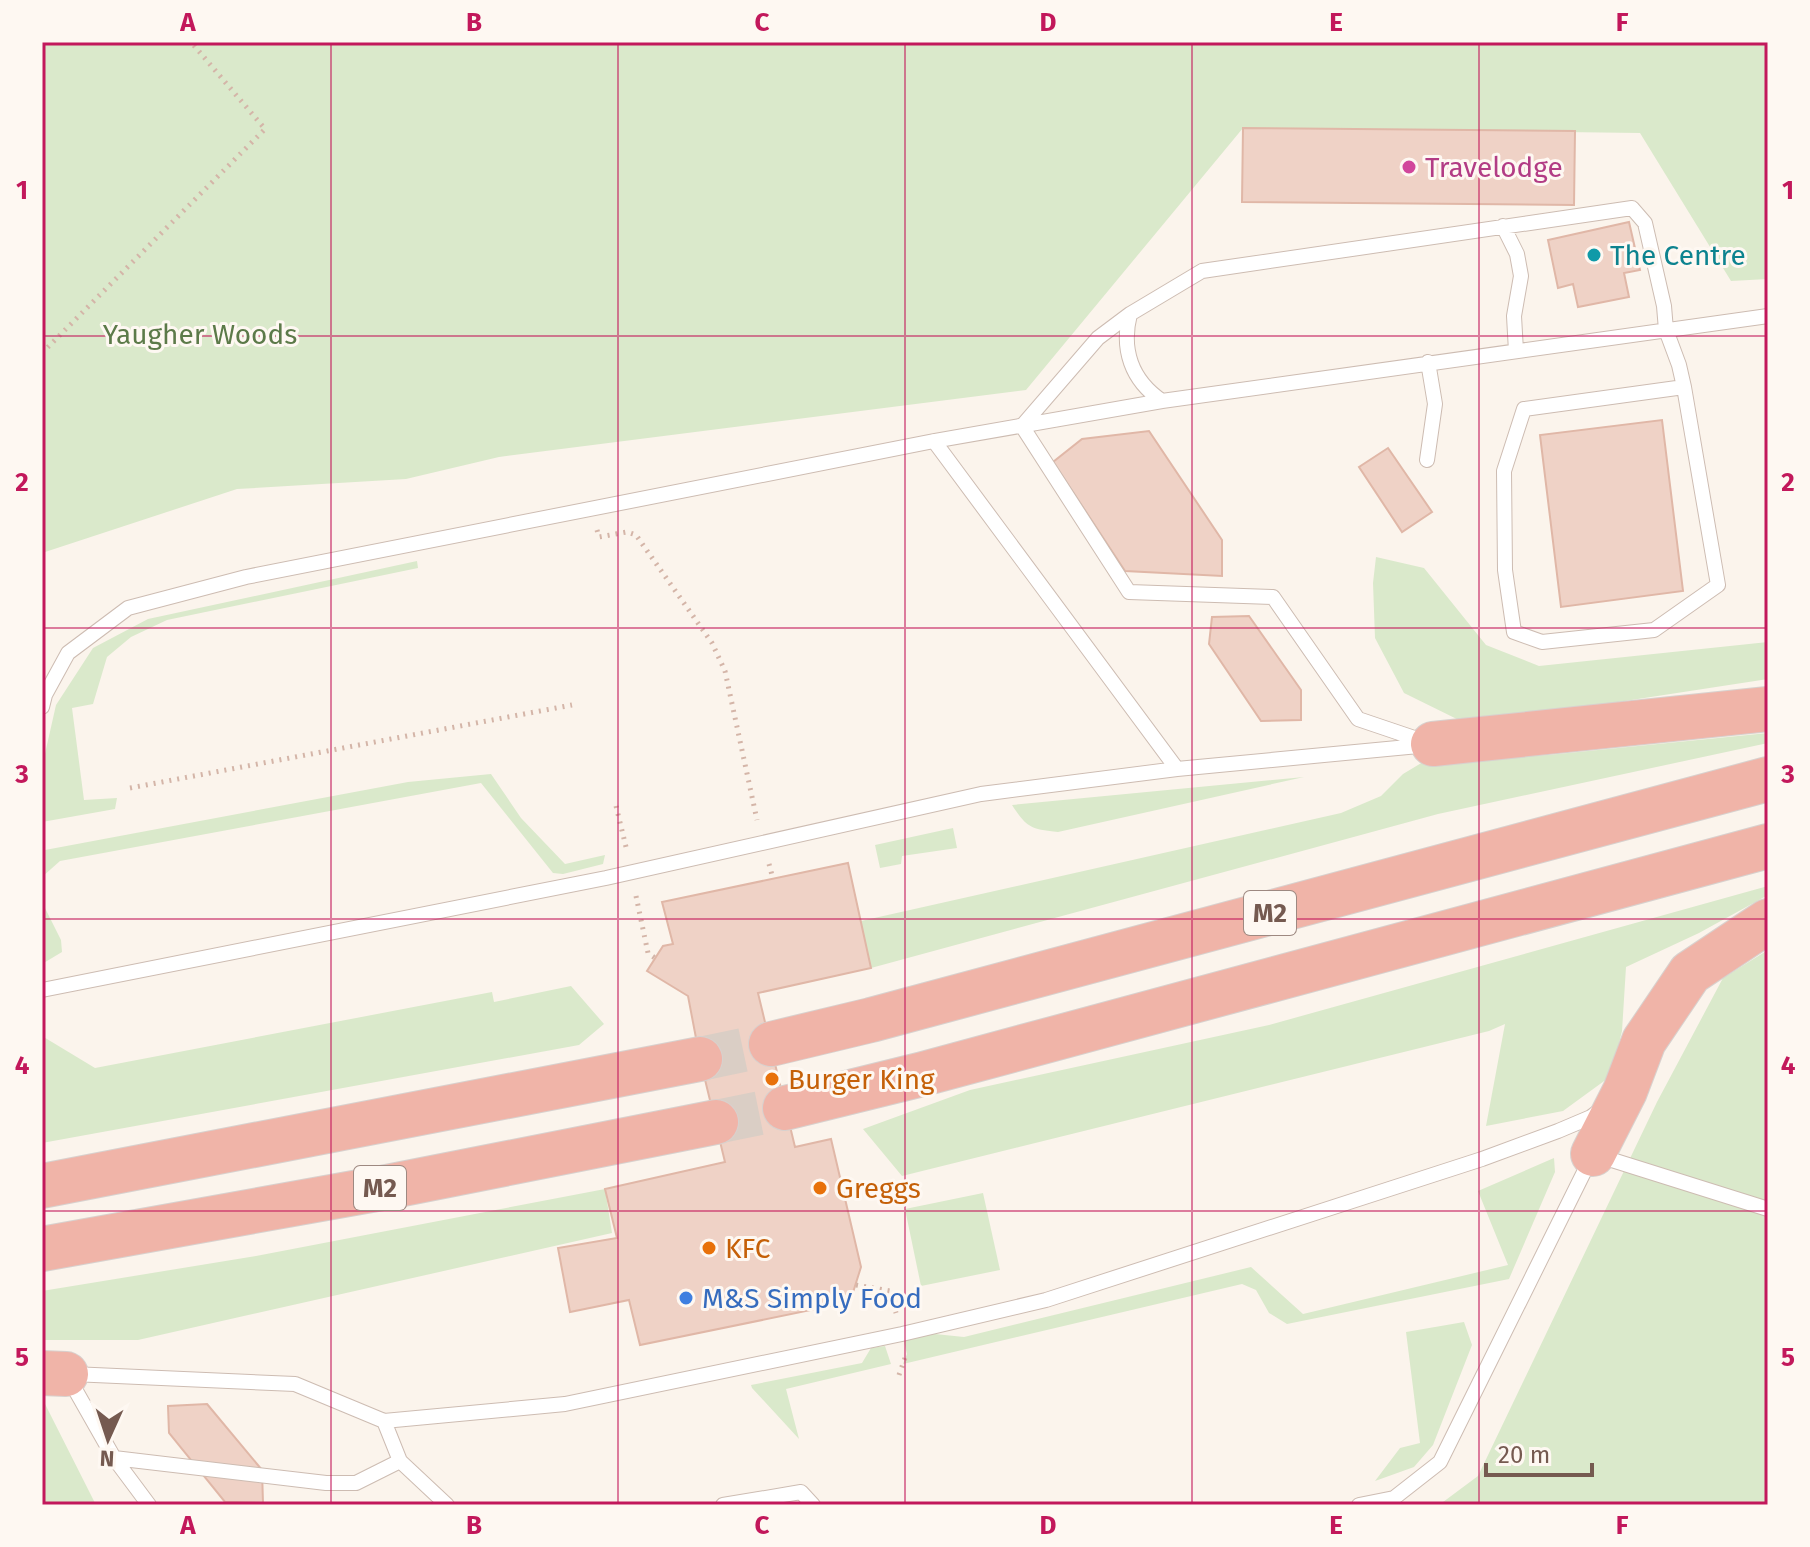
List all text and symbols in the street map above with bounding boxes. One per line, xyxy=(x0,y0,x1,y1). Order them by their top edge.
text: A xyxy=(179,7,196,38)
text: B xyxy=(466,7,482,38)
text: C xyxy=(755,7,770,38)
text: D xyxy=(1040,7,1057,38)
text: E xyxy=(1329,7,1343,38)
text: F xyxy=(1616,7,1629,38)
place label: Travelodge xyxy=(1425,151,1563,184)
marker: Travelodge xyxy=(1400,158,1418,176)
text: 1 xyxy=(16,175,28,206)
text: 1 xyxy=(1782,175,1794,206)
place label: The Centre xyxy=(1610,239,1746,272)
marker: The Centre xyxy=(1585,246,1603,264)
park label: Yaugher Woods xyxy=(103,318,297,351)
text: 2 xyxy=(15,467,29,498)
text: 2 xyxy=(1781,467,1795,498)
text: 3 xyxy=(14,759,29,790)
text: 3 xyxy=(1780,759,1795,790)
road number: M2 xyxy=(1244,891,1296,935)
text: 4 xyxy=(15,1050,30,1081)
text: 4 xyxy=(1781,1050,1796,1081)
place label: Burger King xyxy=(788,1063,935,1096)
marker: Burger King xyxy=(763,1070,781,1088)
road number: M2 xyxy=(354,1166,406,1210)
place label: Greggs xyxy=(836,1172,921,1205)
marker: Greggs xyxy=(811,1179,829,1197)
place label: KFC xyxy=(725,1232,771,1265)
marker: KFC xyxy=(700,1239,718,1257)
place label: M&S Simply Food xyxy=(702,1282,922,1315)
marker: M&S Simply Food xyxy=(677,1289,695,1307)
text: 5 xyxy=(15,1342,29,1373)
text: 5 xyxy=(1781,1342,1795,1373)
north arrow xyxy=(68,1399,148,1479)
scale bar xyxy=(1486,1427,1592,1477)
text: 20 m xyxy=(1498,1441,1550,1469)
text: N xyxy=(99,1445,115,1472)
text: A xyxy=(179,1510,196,1541)
text: B xyxy=(466,1510,482,1541)
text: C xyxy=(755,1510,770,1541)
text: D xyxy=(1040,1510,1057,1541)
text: E xyxy=(1329,1510,1343,1541)
text: F xyxy=(1616,1510,1629,1541)

